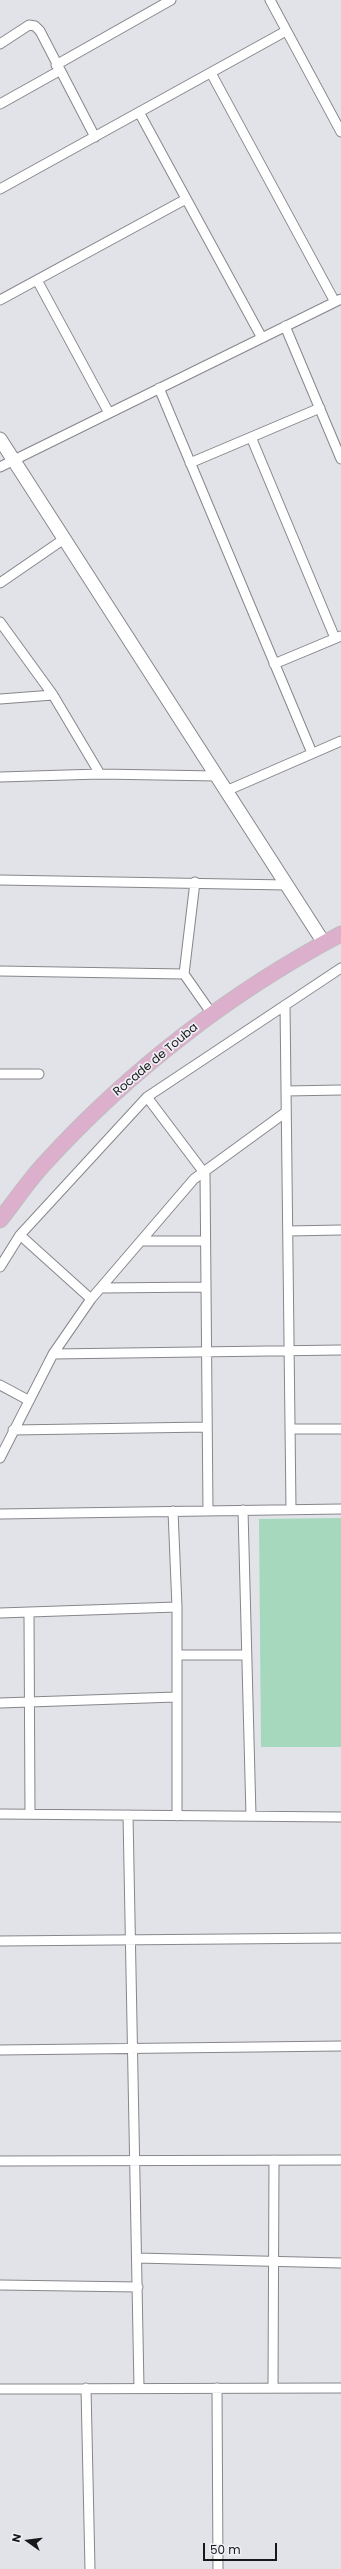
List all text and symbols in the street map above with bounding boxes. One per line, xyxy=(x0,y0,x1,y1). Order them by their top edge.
street label: Rocade de Touba xyxy=(111,1020,201,1100)
north arrow xyxy=(8,2521,48,2561)
text: N xyxy=(8,2532,25,2544)
scale bar xyxy=(205,2535,279,2561)
text: 50 m xyxy=(210,2541,241,2558)

